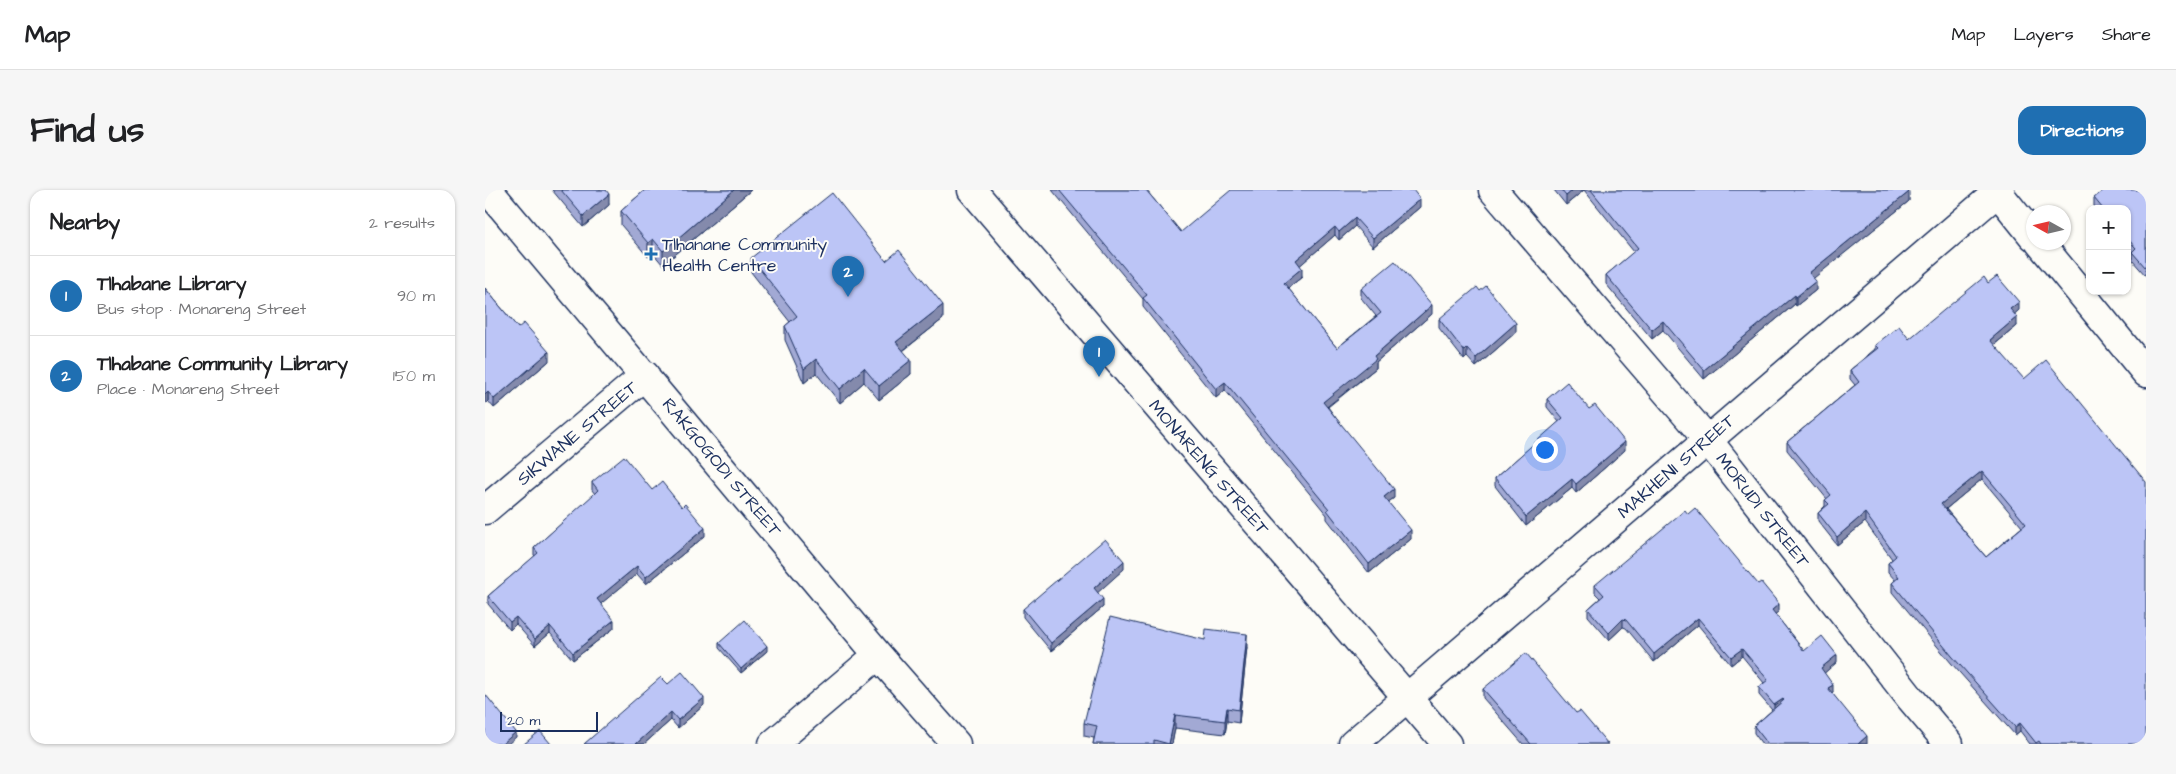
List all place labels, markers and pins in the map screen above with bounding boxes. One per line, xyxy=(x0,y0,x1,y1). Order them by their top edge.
place label: Tlhanane Community Health Centre xyxy=(662,232,827,278)
marker: Tlhanane Community Health Centre xyxy=(644,247,658,261)
pin: 2 xyxy=(832,256,864,297)
pin: 1 xyxy=(1083,336,1115,377)

